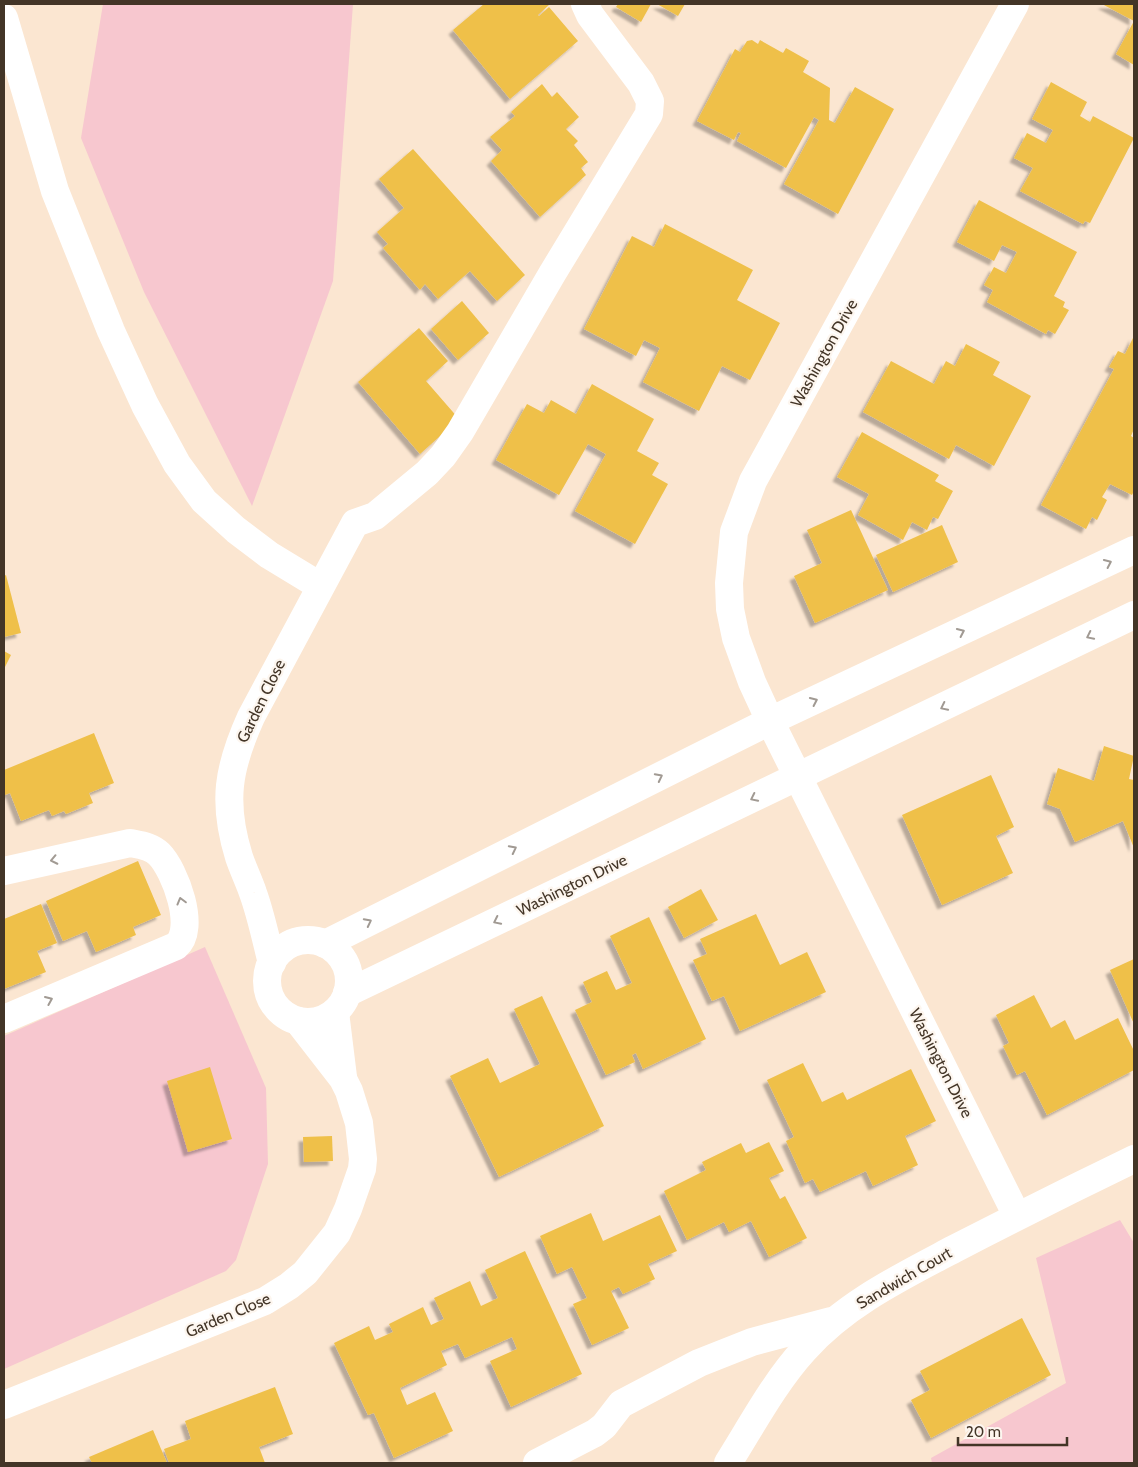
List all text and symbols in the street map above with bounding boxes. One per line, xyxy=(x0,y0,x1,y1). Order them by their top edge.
street label: Washington Drive xyxy=(787,296,861,410)
one-way arrow xyxy=(1103,558,1112,569)
one-way arrow xyxy=(956,628,965,638)
one-way arrow xyxy=(1086,630,1095,641)
street label: Garden Close xyxy=(233,656,289,746)
one-way arrow xyxy=(809,696,818,707)
one-way arrow xyxy=(940,700,949,711)
one-way arrow xyxy=(654,772,663,783)
one-way arrow xyxy=(750,791,759,801)
one-way arrow xyxy=(508,845,517,855)
street label: Washington Drive xyxy=(514,850,630,920)
one-way arrow xyxy=(49,854,58,865)
one-way arrow xyxy=(176,898,186,906)
one-way arrow xyxy=(493,915,502,926)
one-way arrow xyxy=(363,918,372,928)
one-way arrow xyxy=(44,996,53,1007)
street label: Washington Drive xyxy=(905,1005,977,1121)
street label: Sandwich Court xyxy=(853,1243,955,1313)
street label: Garden Close xyxy=(183,1289,273,1341)
scale bar xyxy=(958,1414,1067,1446)
text: 20 m xyxy=(966,1423,1001,1441)

